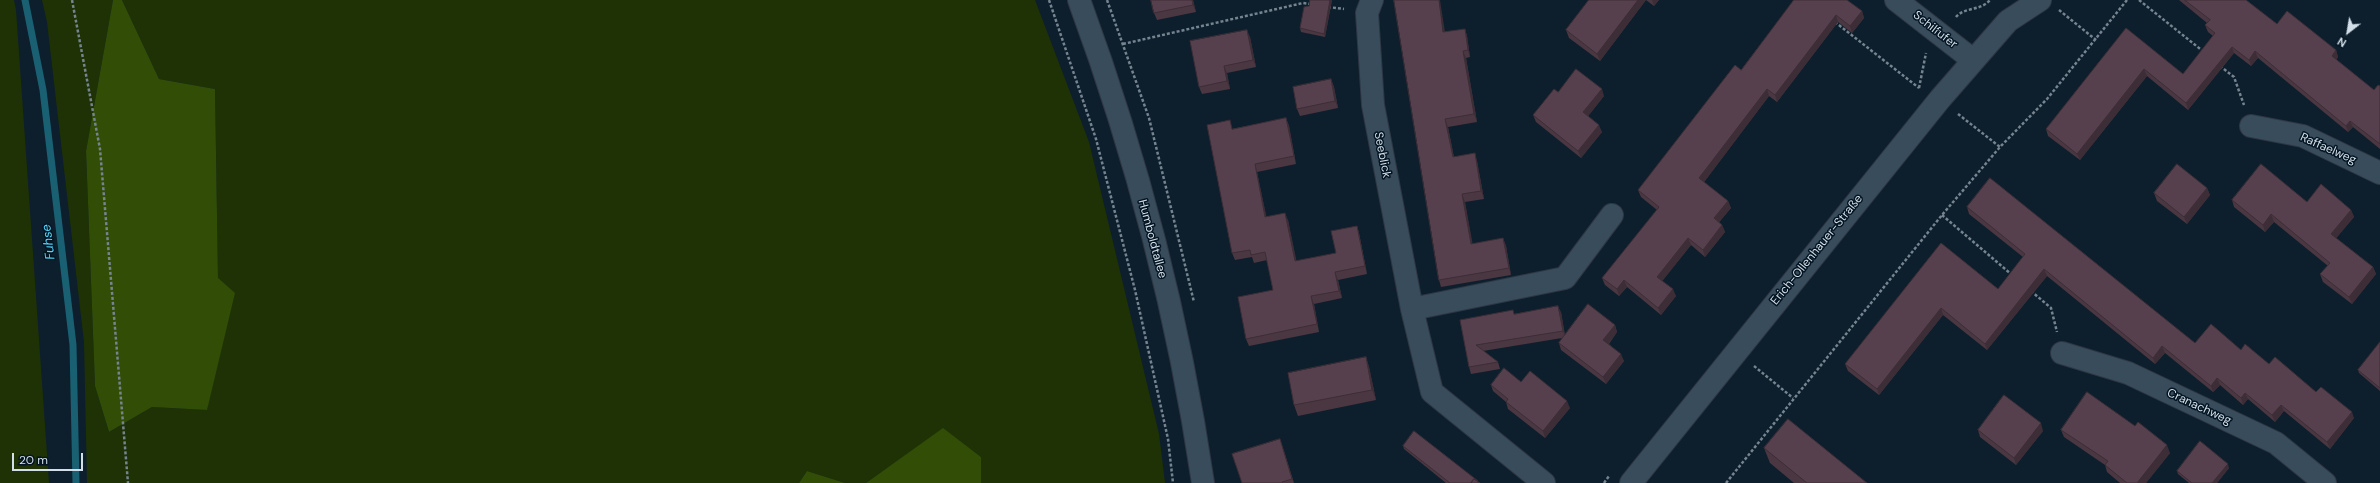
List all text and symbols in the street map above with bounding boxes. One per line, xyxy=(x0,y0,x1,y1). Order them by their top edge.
street label: Schilfufer xyxy=(1910,8,1960,52)
north arrow xyxy=(2328,12,2368,52)
text: N xyxy=(2335,34,2349,50)
street label: Raffaelweg xyxy=(2298,130,2358,168)
street label: Seeblick xyxy=(1370,131,1394,179)
street label: Erich-Ollenhauer-Straße xyxy=(1768,192,1866,308)
street label: Humboldtallee xyxy=(1135,198,1169,280)
water label: Fuhse xyxy=(39,223,59,261)
street label: Cranachweg xyxy=(2165,386,2233,428)
scale bar xyxy=(14,445,85,471)
text: 20 m xyxy=(19,452,48,468)

